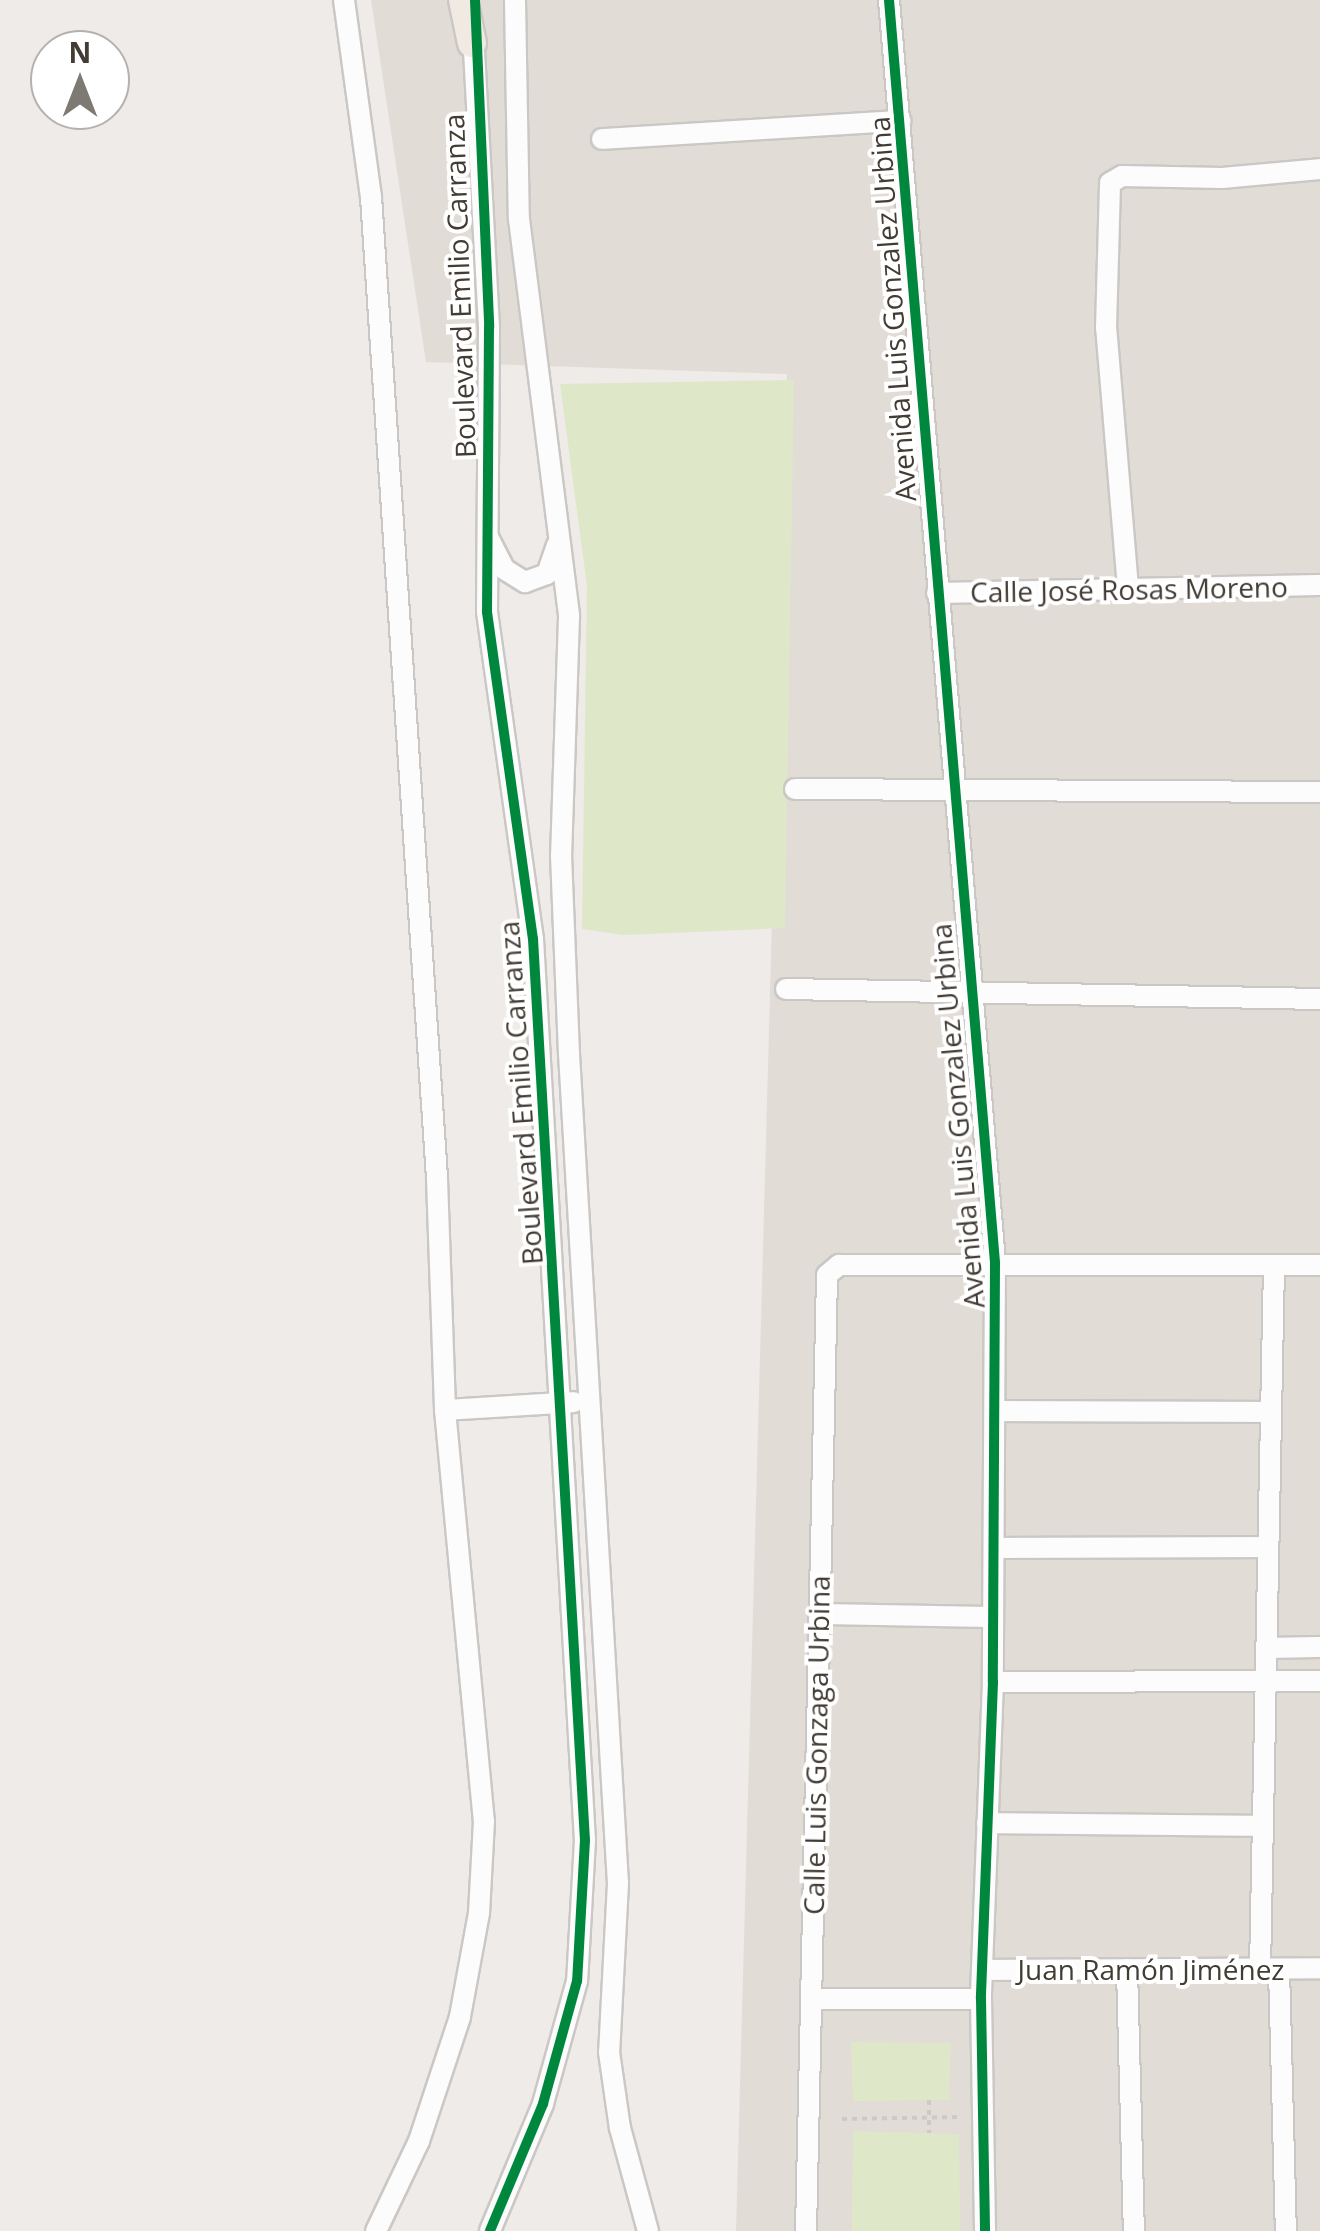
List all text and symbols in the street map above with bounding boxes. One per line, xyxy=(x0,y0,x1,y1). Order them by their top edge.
north arrow xyxy=(30,30,130,130)
text: N xyxy=(69,33,91,71)
street label: Boulevard Emilio Carranza xyxy=(436,113,482,459)
street label: Avenida Luis Gonzalez Urbina xyxy=(862,115,922,503)
street label: Calle José Rosas Moreno xyxy=(970,569,1288,609)
street label: Boulevard Emilio Carranza xyxy=(491,920,549,1266)
street label: Avenida Luis Gonzalez Urbina xyxy=(923,922,991,1310)
street label: Calle Luis Gonzaga Urbina xyxy=(796,1575,836,1915)
street label: Juan Ramón Jiménez xyxy=(1018,1952,1284,1986)

